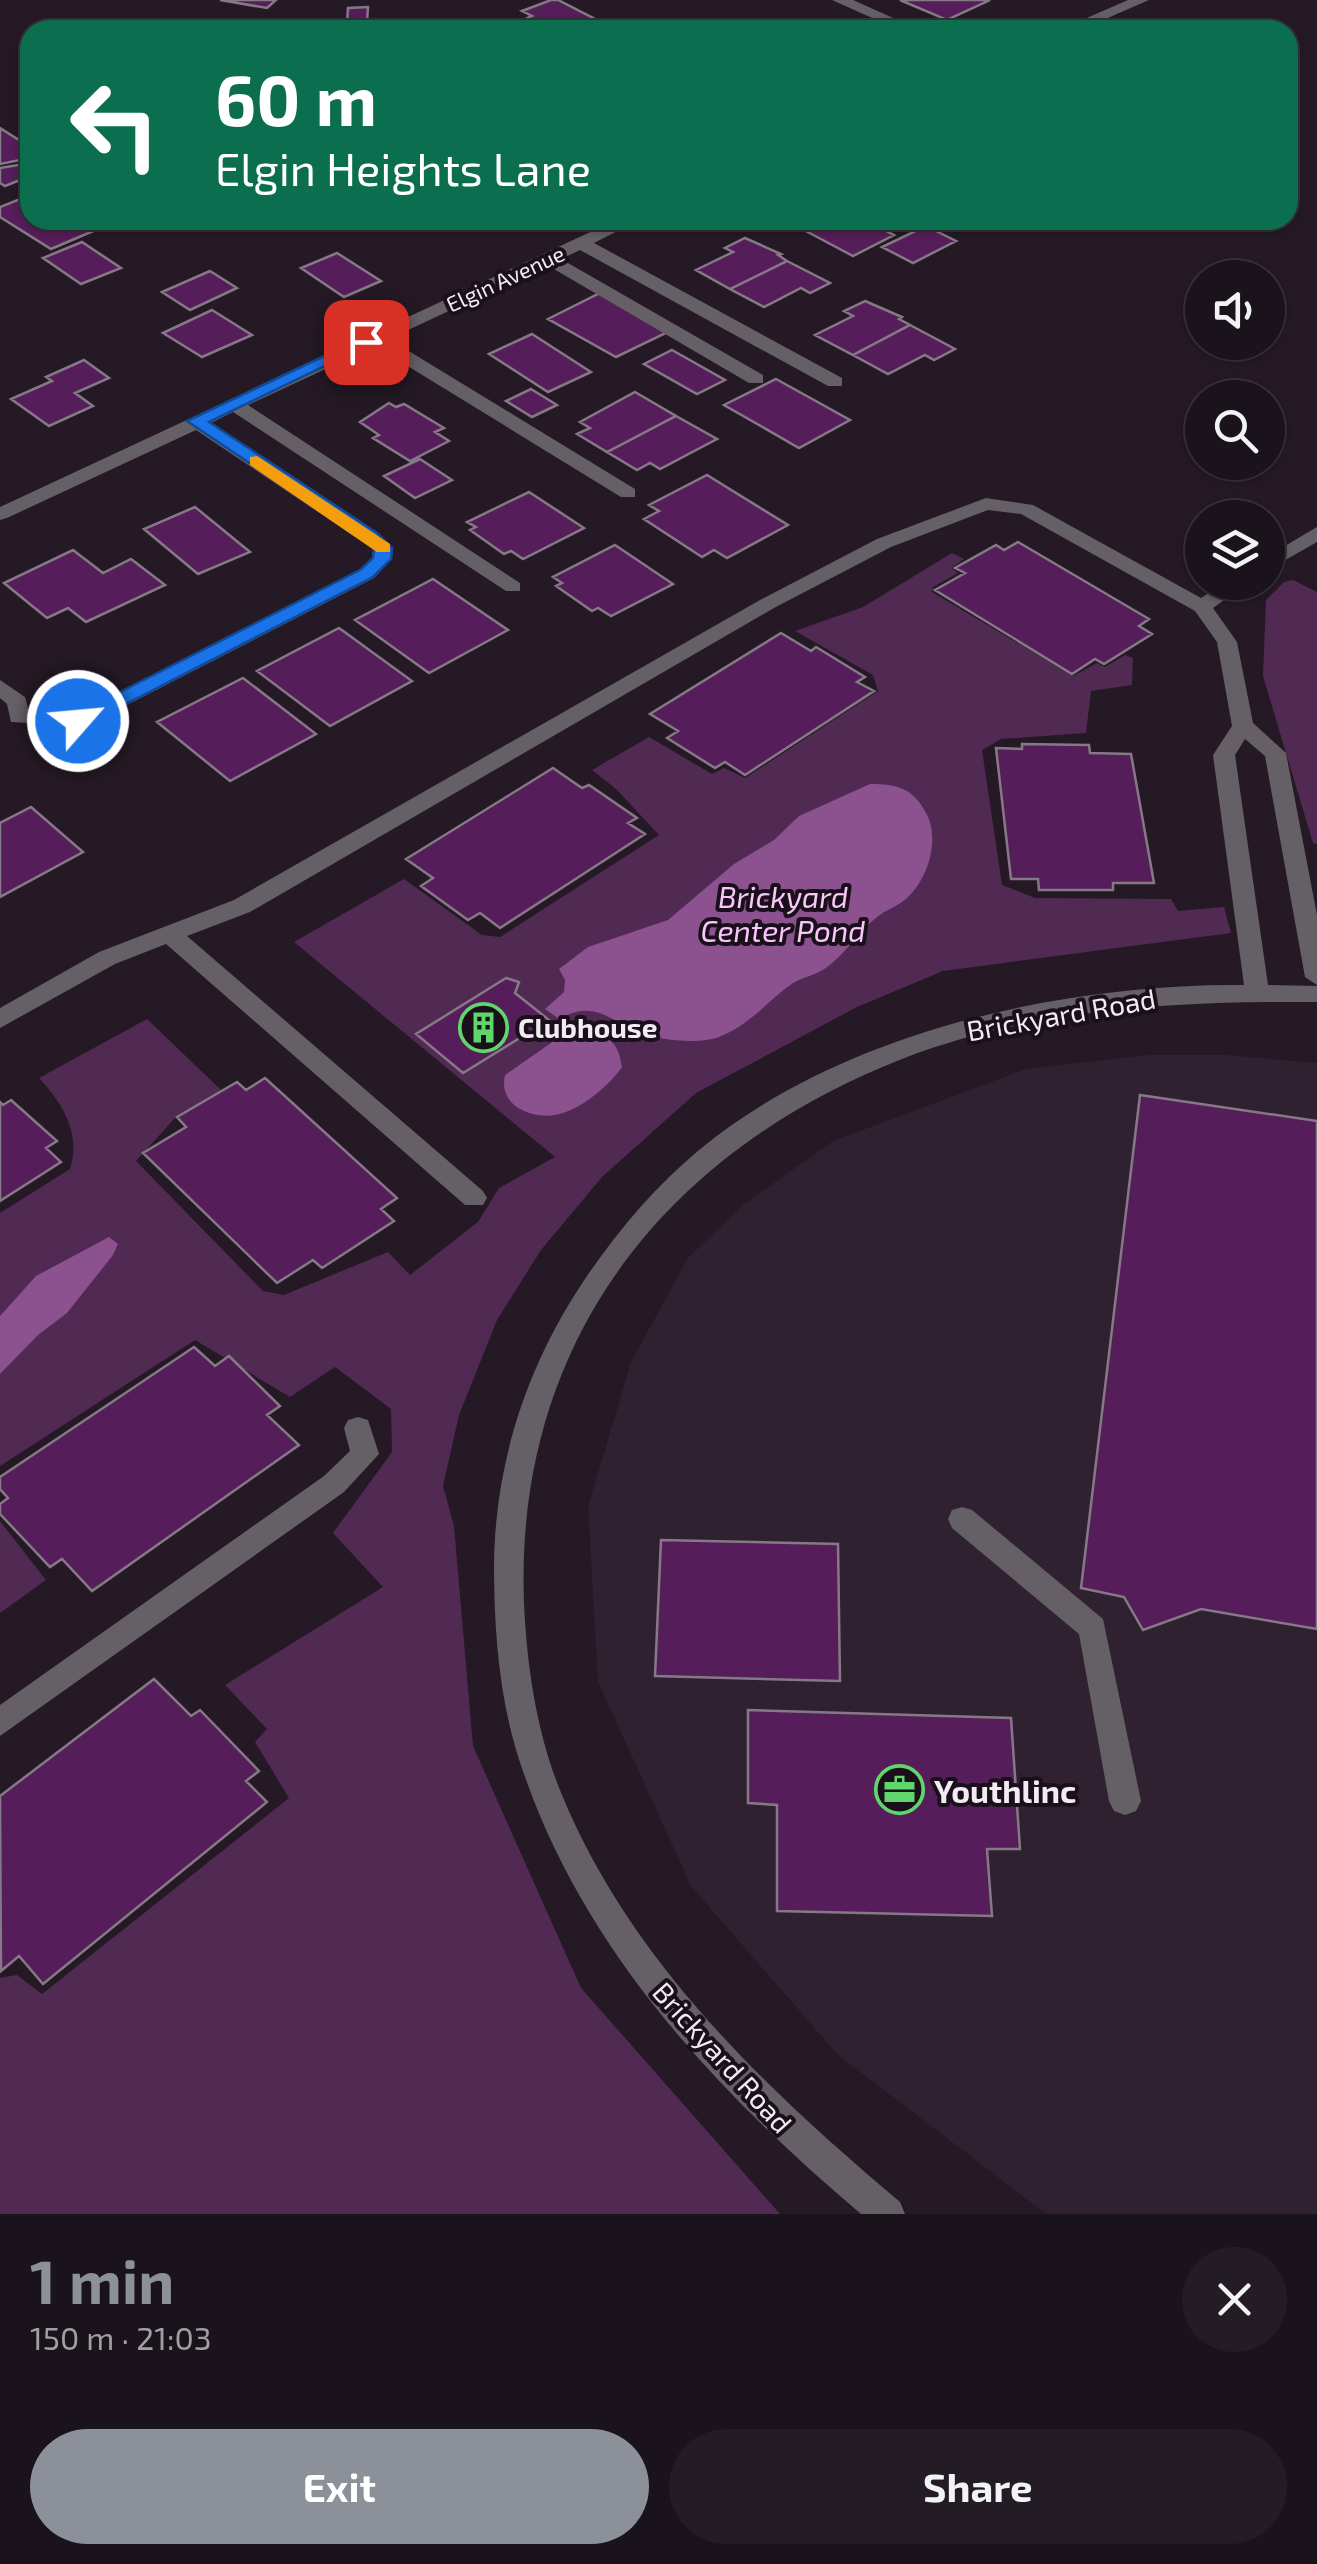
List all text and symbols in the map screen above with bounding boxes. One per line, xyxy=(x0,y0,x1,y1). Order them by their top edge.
text: 60 m xyxy=(215,56,377,140)
icon: left xyxy=(50,60,180,190)
text: Elgin Heights Lane xyxy=(215,141,591,195)
street label: Elgin Avenue xyxy=(442,239,568,317)
map controls xyxy=(1185,260,1285,600)
button: sound xyxy=(1185,260,1285,360)
pin xyxy=(324,300,409,385)
icon: arrive xyxy=(339,315,394,370)
button: search xyxy=(1185,380,1285,480)
button: layers xyxy=(1185,500,1285,600)
position arrow xyxy=(26,669,130,773)
water label: Brickyard Center Pond xyxy=(701,878,865,948)
street label: Brickyard Road xyxy=(964,981,1158,1047)
building icon: Clubhouse xyxy=(457,1001,509,1053)
place label: Clubhouse xyxy=(518,1010,658,1044)
office icon: Youthlinc xyxy=(873,1764,925,1816)
place label: Youthlinc xyxy=(934,1771,1076,1809)
street label: Brickyard Road xyxy=(646,1975,800,2139)
text: 1 min xyxy=(30,2244,174,2316)
button: close xyxy=(1182,2247,1287,2352)
text: 150 m · 21:03 xyxy=(30,2318,212,2356)
button: Exit xyxy=(30,2429,649,2544)
button: Share xyxy=(669,2429,1287,2544)

